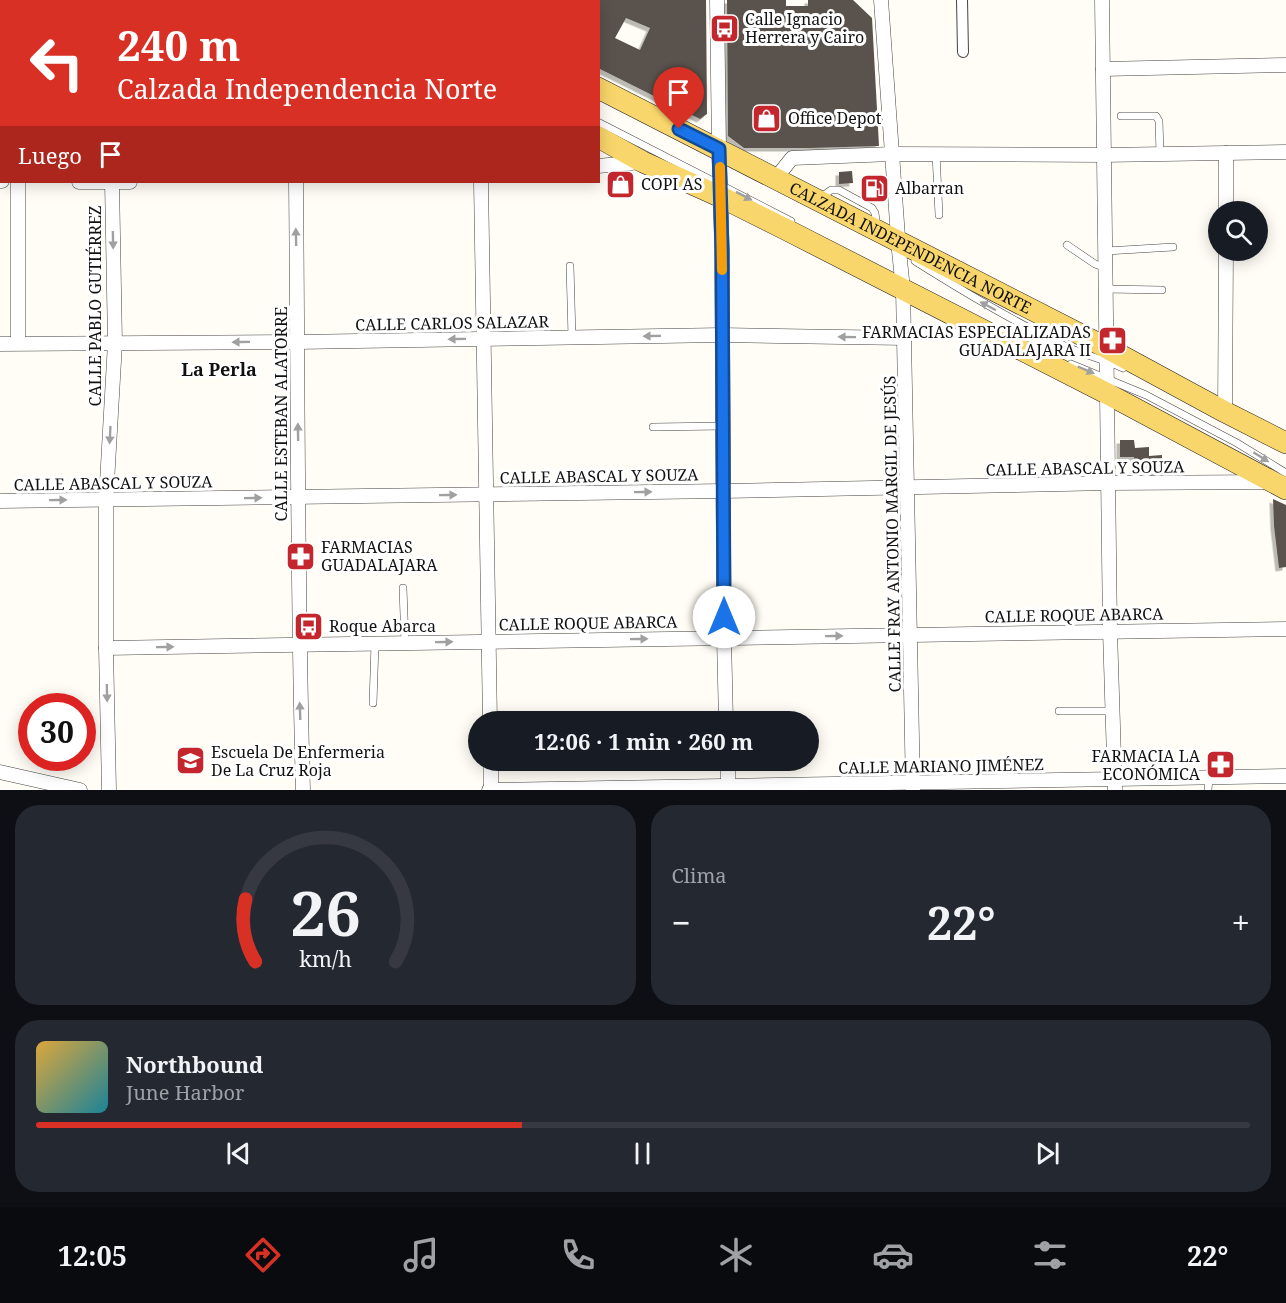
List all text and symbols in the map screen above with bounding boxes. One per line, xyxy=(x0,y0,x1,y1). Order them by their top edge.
place label: Calle Ignacio Herrera y Cairo xyxy=(745,8,864,48)
bus stop icon: Calle Ignacio Herrera y Cairo xyxy=(708,12,740,44)
text: 240 m xyxy=(117,16,241,73)
icon: left xyxy=(18,24,96,102)
pin xyxy=(653,67,704,129)
text: Calzada Independencia Norte xyxy=(117,70,497,107)
icon: arrive xyxy=(662,76,695,109)
shop icon: Office Depot xyxy=(751,102,783,134)
place label: Office Depot xyxy=(788,107,882,129)
icon: arrive xyxy=(94,138,127,171)
text: Luego xyxy=(18,140,82,170)
shop icon: COPI AS xyxy=(604,168,636,200)
fuel station icon: Albarran xyxy=(858,172,890,204)
place label: COPI AS xyxy=(641,173,702,195)
street label: CALZADA INDEPENDENCIA NORTE xyxy=(786,177,1035,319)
place label: Albarran xyxy=(895,177,964,199)
one-way arrow xyxy=(736,191,753,201)
map controls xyxy=(1208,201,1268,261)
button: search xyxy=(1208,201,1268,261)
street label: CALLE PABLO GUTIÉRREZ xyxy=(84,206,106,406)
one-way arrow xyxy=(291,227,301,246)
one-way arrow xyxy=(108,230,118,249)
one-way arrow xyxy=(979,301,996,311)
street label: CALLE ESTEBAN ALATORRE xyxy=(270,306,292,521)
street label: CALLE CARLOS SALAZAR xyxy=(355,310,549,336)
place label: FARMACIAS ESPECIALIZADAS GUADALAJARA II xyxy=(862,321,1091,361)
pharmacy icon: FARMACIAS ESPECIALIZADAS GUADALAJARA II xyxy=(1096,325,1128,357)
one-way arrow xyxy=(642,331,661,341)
one-way arrow xyxy=(837,332,856,342)
one-way arrow xyxy=(447,334,466,344)
one-way arrow xyxy=(231,337,250,347)
district label: La Perla xyxy=(181,357,257,381)
one-way arrow xyxy=(1078,365,1096,375)
street label: CALLE FRAY ANTONIO MARGIL DE JESÚS xyxy=(878,376,906,692)
one-way arrow xyxy=(293,422,303,441)
one-way arrow xyxy=(105,425,114,444)
one-way arrow xyxy=(1253,451,1269,462)
street label: CALLE ABASCAL Y SOUZA xyxy=(985,455,1185,481)
street label: CALLE ABASCAL Y SOUZA xyxy=(499,463,699,489)
street label: CALLE ABASCAL Y SOUZA xyxy=(13,470,213,496)
one-way arrow xyxy=(634,487,653,497)
one-way arrow xyxy=(439,490,458,500)
one-way arrow xyxy=(244,493,263,503)
one-way arrow xyxy=(49,496,68,505)
place label: FARMACIAS GUADALAJARA xyxy=(321,536,438,576)
pharmacy icon: FARMACIAS GUADALAJARA xyxy=(284,540,316,572)
position arrow xyxy=(692,585,756,649)
street label: CALLE ROQUE ABARCA xyxy=(984,602,1164,628)
bus stop icon: Roque Abarca xyxy=(292,610,324,642)
street label: CALLE ROQUE ABARCA xyxy=(498,610,678,636)
place label: Roque Abarca xyxy=(329,615,436,637)
one-way arrow xyxy=(824,631,843,640)
one-way arrow xyxy=(629,634,648,644)
one-way arrow xyxy=(434,637,453,647)
one-way arrow xyxy=(155,642,174,652)
one-way arrow xyxy=(102,683,112,702)
speed limit sign: 30 xyxy=(18,693,96,771)
one-way arrow xyxy=(296,701,305,720)
text: 12:06 · 1 min · 260 m xyxy=(534,726,753,756)
place label: Escuela De Enfermeria De La Cruz Roja xyxy=(211,741,385,781)
school or university icon: Escuela De Enfermeria De La Cruz Roja xyxy=(174,745,206,777)
place label: FARMACIA LA ECONÓMICA xyxy=(1092,745,1201,785)
pharmacy icon: FARMACIA LA ECONÓMICA xyxy=(1205,749,1237,781)
street label: CALLE MARIANO JIMÉNEZ xyxy=(838,753,1044,779)
text: Clima xyxy=(672,862,727,889)
text: 26 xyxy=(290,869,361,954)
text: 22° xyxy=(927,892,996,953)
text: − xyxy=(672,900,691,945)
text: + xyxy=(1232,900,1250,945)
text: km/h xyxy=(299,944,352,973)
text: Northbound xyxy=(126,1049,263,1079)
text: June Harbor xyxy=(126,1079,244,1106)
icon: previous xyxy=(222,1137,255,1170)
icon: pause xyxy=(626,1137,659,1170)
icon: next xyxy=(1031,1137,1064,1170)
icon: directions xyxy=(242,1234,284,1276)
icon: music xyxy=(400,1234,442,1276)
icon: phone xyxy=(557,1234,599,1276)
icon: climate xyxy=(715,1234,757,1276)
icon: car xyxy=(872,1234,914,1276)
icon: filters xyxy=(1029,1234,1071,1276)
text: 12:05 xyxy=(58,1237,127,1274)
text: 22° xyxy=(1187,1237,1228,1274)

